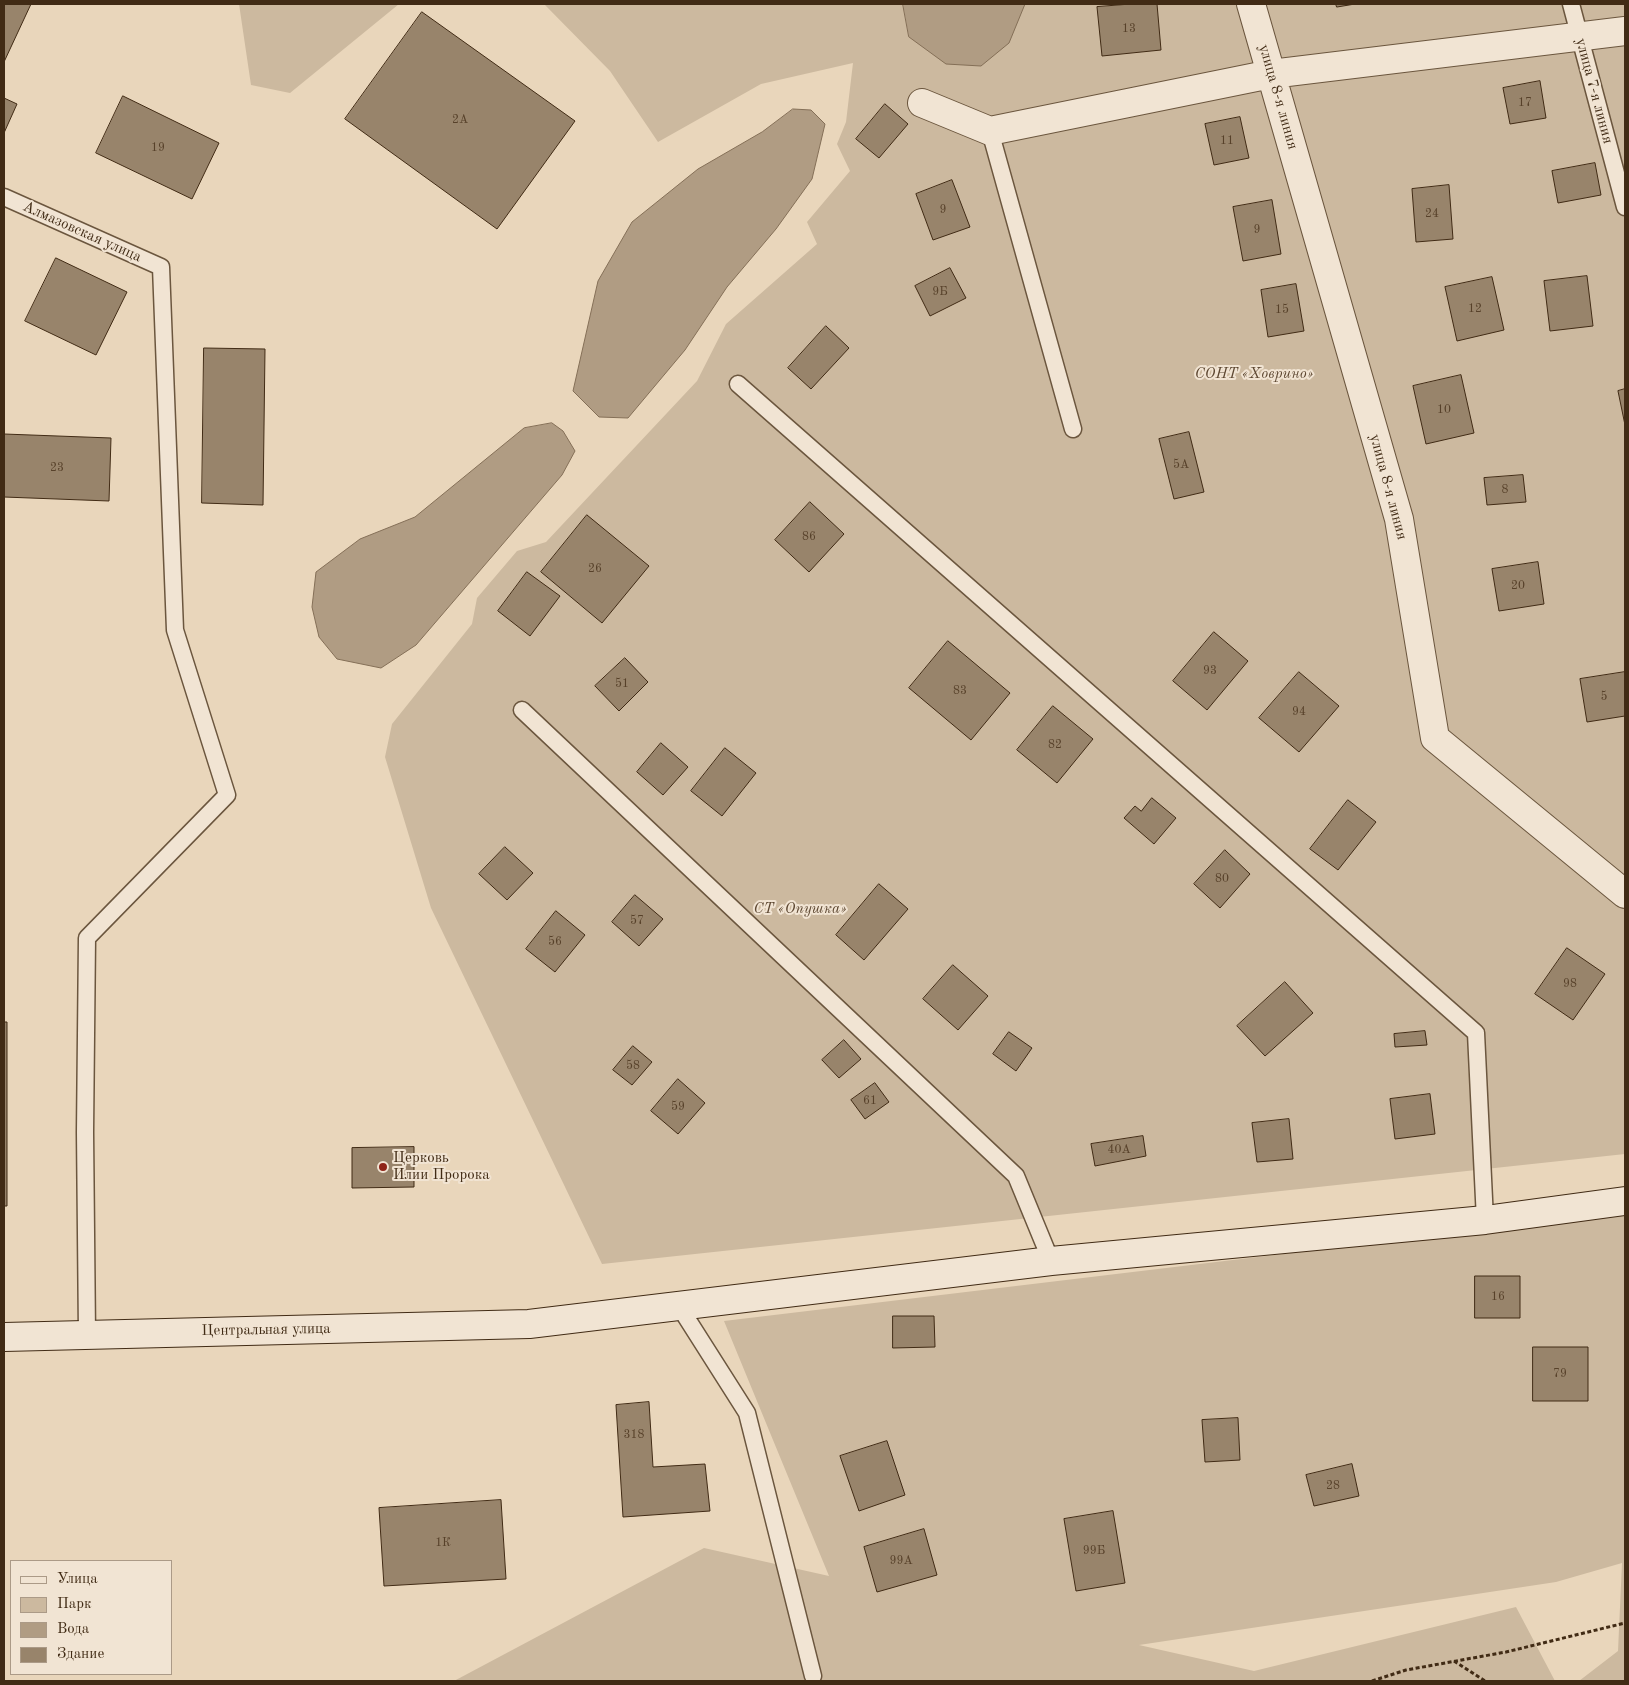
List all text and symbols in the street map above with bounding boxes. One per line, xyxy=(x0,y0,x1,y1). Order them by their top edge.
house number: 13 xyxy=(1122,22,1136,36)
street label: улица 7-я линия xyxy=(1571,36,1617,146)
street label: улица 8-я линия xyxy=(1254,42,1302,152)
house number: 17 xyxy=(1518,96,1532,110)
house number: 2А xyxy=(452,113,468,127)
house number: 11 xyxy=(1220,134,1234,148)
house number: 19 xyxy=(151,141,165,155)
street label: Алмазовская улица xyxy=(20,198,144,266)
house number: 9 xyxy=(940,203,946,217)
house number: 24 xyxy=(1425,207,1439,221)
house number: 9 xyxy=(1254,223,1260,237)
house number: 9Б xyxy=(932,285,948,299)
house number: 12 xyxy=(1468,302,1482,316)
house number: 15 xyxy=(1275,303,1289,317)
park label: СОНТ «Ховрино» xyxy=(1195,365,1313,383)
house number: 10 xyxy=(1437,403,1451,417)
street label: улица 8-я линия xyxy=(1365,432,1411,542)
house number: 5А xyxy=(1173,458,1189,472)
house number: 23 xyxy=(50,461,64,475)
house number: 8 xyxy=(1502,483,1508,497)
house number: 86 xyxy=(802,530,816,544)
house number: 26 xyxy=(588,562,602,576)
house number: 20 xyxy=(1511,579,1525,593)
house number: 93 xyxy=(1203,664,1217,678)
house number: 51 xyxy=(615,677,629,691)
house number: 83 xyxy=(953,684,967,698)
house number: 5 xyxy=(1601,690,1607,704)
house number: 94 xyxy=(1292,705,1306,719)
house number: 82 xyxy=(1048,738,1062,752)
house number: 80 xyxy=(1215,872,1229,886)
park label: СТ «Опушка» xyxy=(753,900,847,918)
house number: 57 xyxy=(630,914,644,928)
house number: 56 xyxy=(548,935,562,949)
house number: 98 xyxy=(1563,977,1577,991)
house number: 58 xyxy=(626,1059,640,1073)
house number: 61 xyxy=(863,1094,877,1108)
house number: 59 xyxy=(671,1100,685,1114)
house number: 40А xyxy=(1107,1143,1131,1157)
place label: Церковь Илии Пророка xyxy=(393,1149,490,1184)
marker: Церковь Илии Пророка xyxy=(377,1161,389,1173)
house number: 16 xyxy=(1491,1290,1505,1304)
street label: Центральная улица xyxy=(201,1320,331,1340)
house number: 79 xyxy=(1553,1367,1567,1381)
house number: 318 xyxy=(624,1428,644,1442)
house number: 28 xyxy=(1326,1479,1340,1493)
house number: 1К xyxy=(435,1536,451,1550)
house number: 99Б xyxy=(1083,1544,1105,1558)
house number: 99А xyxy=(889,1554,913,1568)
legend xyxy=(10,1560,172,1675)
text: Улица xyxy=(57,1572,98,1587)
text: Парк xyxy=(57,1597,92,1612)
text: Вода xyxy=(57,1622,89,1637)
text: Здание xyxy=(57,1647,104,1662)

